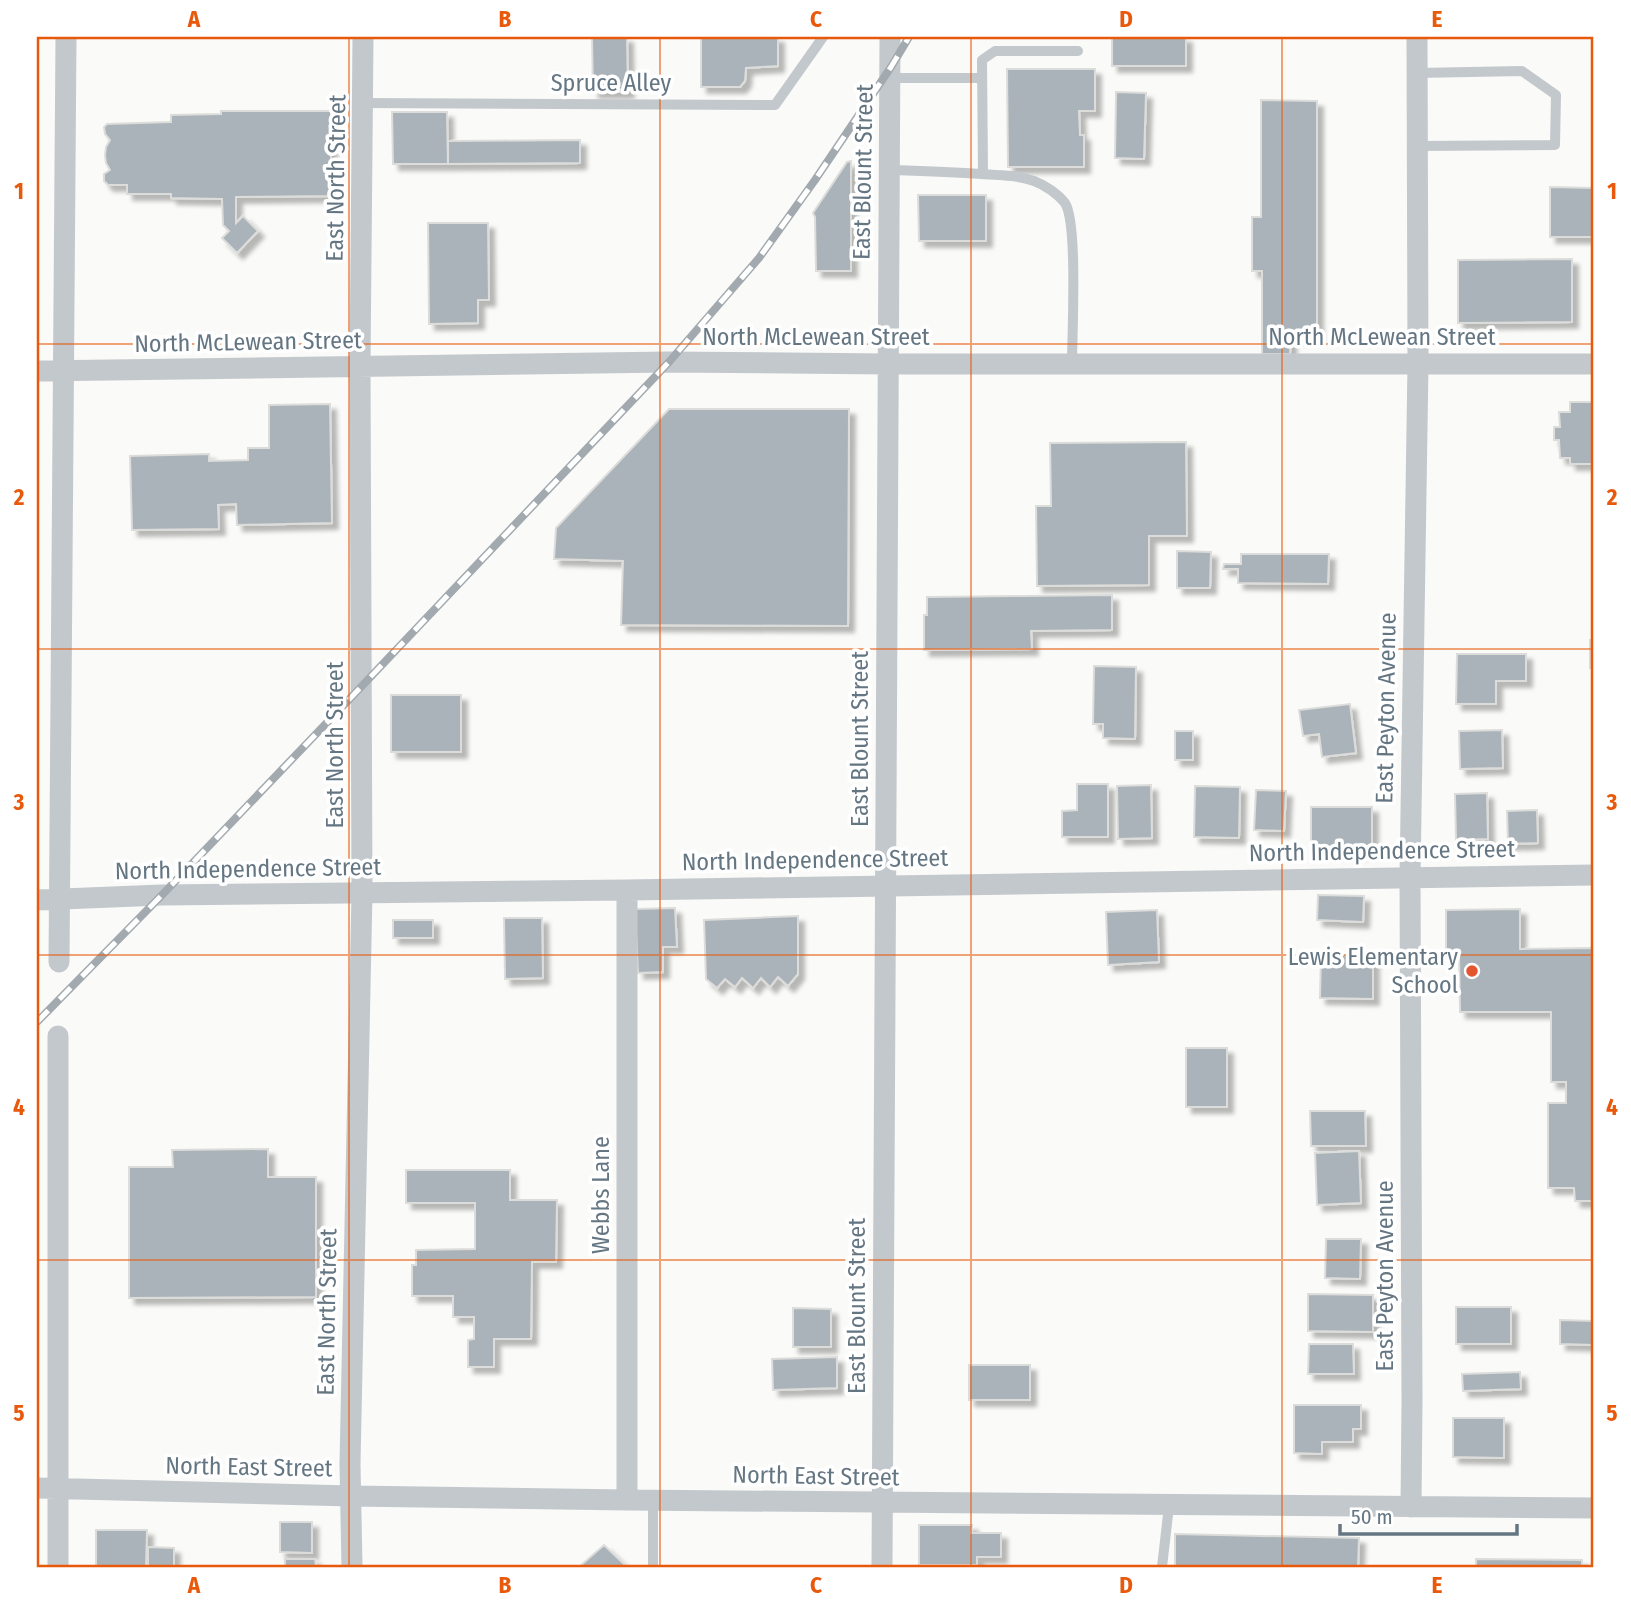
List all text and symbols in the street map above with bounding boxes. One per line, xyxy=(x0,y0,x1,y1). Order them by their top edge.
text: A xyxy=(187,5,201,33)
text: B xyxy=(499,5,512,33)
text: C xyxy=(810,5,822,33)
text: D xyxy=(1119,5,1133,33)
text: E xyxy=(1432,5,1443,33)
street label: Spruce Alley xyxy=(551,69,672,97)
street label: East Blount Street xyxy=(847,84,879,260)
street label: East North Street xyxy=(321,94,351,262)
text: 1 xyxy=(14,177,24,205)
text: 1 xyxy=(1607,177,1617,205)
street label: North McLewean Street xyxy=(702,323,930,351)
street label: North McLewean Street xyxy=(1268,323,1496,351)
street label: North McLewean Street xyxy=(134,326,362,358)
text: 2 xyxy=(13,483,25,511)
text: 2 xyxy=(1606,483,1618,511)
street label: East Peyton Avenue xyxy=(1370,612,1402,804)
street label: East Blount Street xyxy=(846,651,874,827)
street label: East North Street xyxy=(321,661,349,829)
text: 3 xyxy=(13,788,25,816)
text: 3 xyxy=(1606,788,1618,816)
street label: North Independence Street xyxy=(1249,835,1516,867)
street label: North Independence Street xyxy=(682,844,949,876)
street label: North Independence Street xyxy=(115,853,382,885)
place label: Lewis Elementary School xyxy=(1288,943,1458,999)
marker: Lewis Elementary School xyxy=(1464,963,1480,979)
text: 4 xyxy=(13,1093,25,1121)
text: 4 xyxy=(1606,1093,1618,1121)
street label: Webbs Lane xyxy=(587,1136,615,1254)
street label: East Peyton Avenue xyxy=(1371,1180,1399,1372)
street label: East Blount Street xyxy=(843,1218,871,1394)
street label: East North Street xyxy=(312,1228,342,1396)
text: 5 xyxy=(13,1399,25,1427)
text: 5 xyxy=(1606,1399,1618,1427)
street label: North East Street xyxy=(165,1452,333,1482)
street label: North East Street xyxy=(732,1461,900,1491)
scale bar xyxy=(1340,1492,1517,1536)
text: 50 m xyxy=(1351,1504,1393,1530)
text: A xyxy=(187,1571,201,1599)
text: B xyxy=(499,1571,512,1599)
text: C xyxy=(810,1571,822,1599)
text: D xyxy=(1119,1571,1133,1599)
text: E xyxy=(1432,1571,1443,1599)

